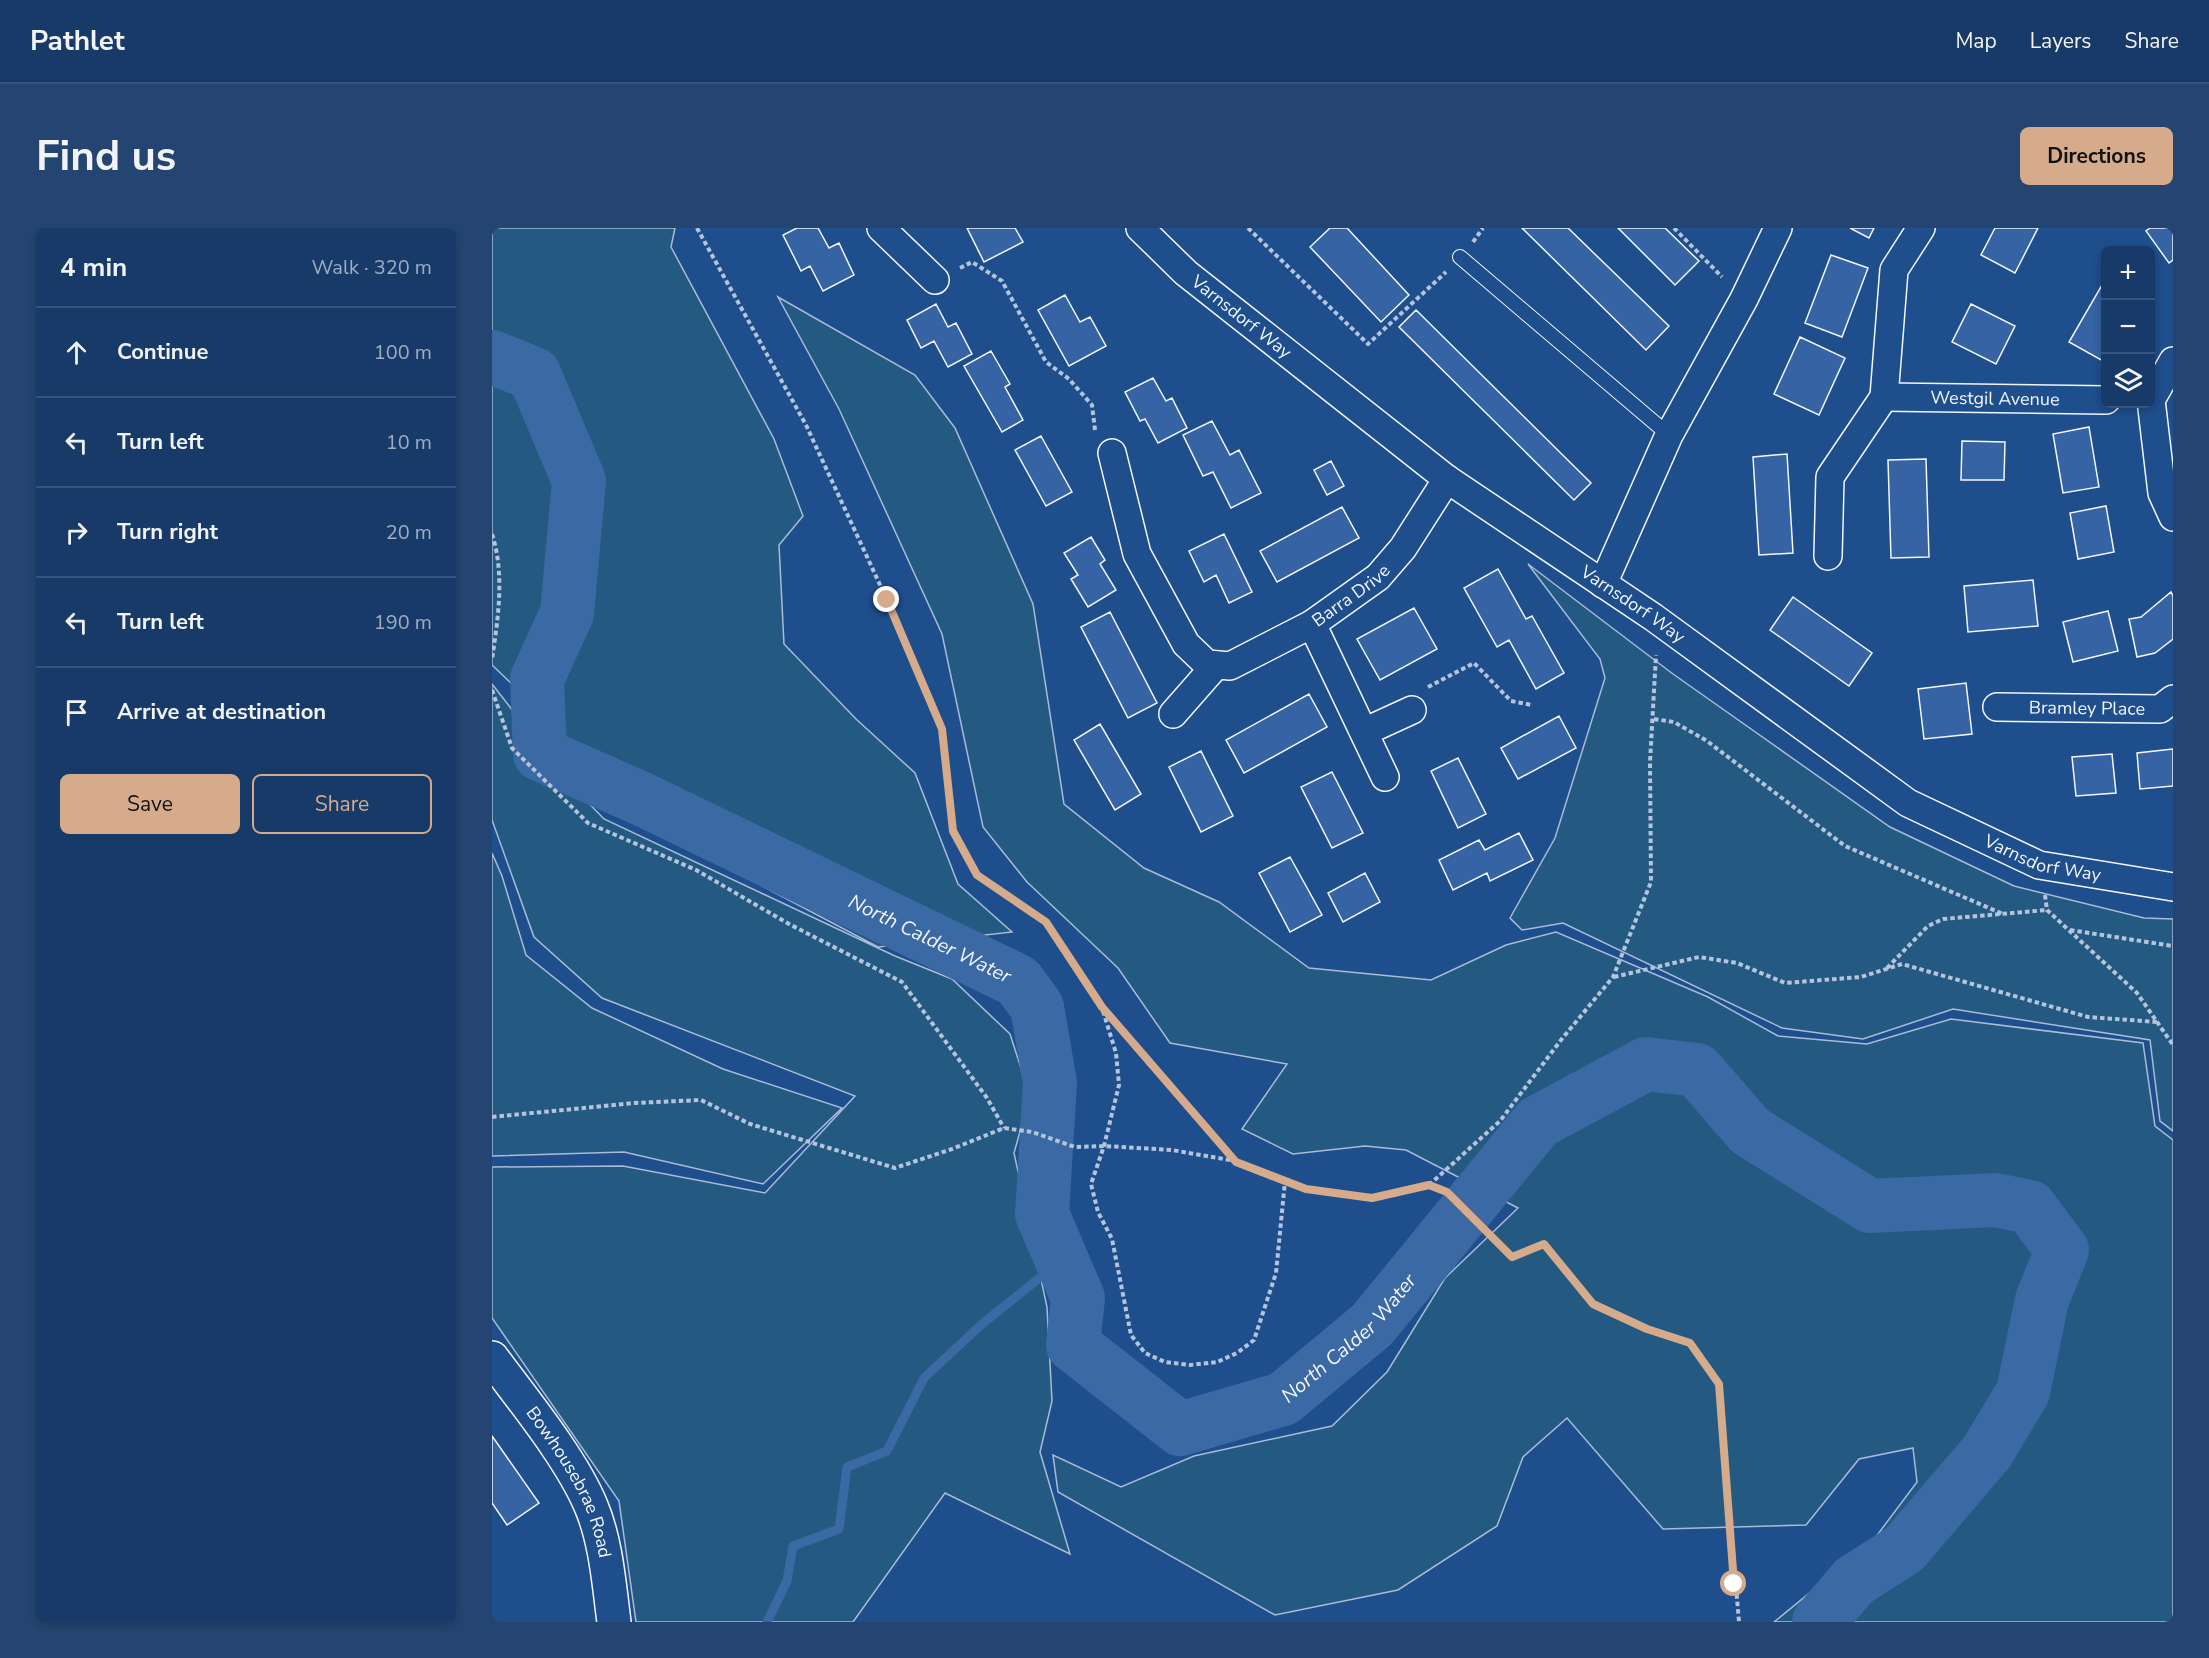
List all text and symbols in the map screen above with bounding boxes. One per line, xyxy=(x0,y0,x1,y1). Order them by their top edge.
text: Pathlet xyxy=(30,22,125,60)
text: Map xyxy=(1955,27,1997,55)
text: Layers xyxy=(2030,27,2091,55)
text: Share xyxy=(2124,27,2179,55)
button: Directions xyxy=(2020,127,2173,185)
text: Find us xyxy=(36,128,176,185)
map controls xyxy=(2101,246,2155,408)
button: + xyxy=(2101,246,2155,300)
text: 4 min xyxy=(60,250,127,285)
text: Walk · 320 m xyxy=(312,254,432,281)
street label: Varnsdorf Way xyxy=(1185,269,1297,364)
button: − xyxy=(2101,300,2155,354)
icon: ahead xyxy=(60,336,93,369)
text: Continue xyxy=(117,337,208,367)
text: 100 m xyxy=(374,339,432,366)
button: layers xyxy=(2101,354,2155,408)
street label: Westgil Avenue xyxy=(1930,386,2060,411)
icon: left xyxy=(60,426,93,459)
text: Turn left xyxy=(117,427,204,457)
text: 10 m xyxy=(386,429,432,456)
icon: right xyxy=(60,516,93,549)
text: Turn right xyxy=(117,517,218,547)
text: 20 m xyxy=(386,519,432,546)
street label: Barra Drive xyxy=(1307,559,1396,632)
street label: Varnsdorf Way xyxy=(1575,559,1691,649)
route end xyxy=(873,586,899,612)
icon: left xyxy=(60,606,93,639)
text: Turn left xyxy=(117,607,204,637)
text: 190 m xyxy=(374,609,432,636)
street label: Bramley Place xyxy=(2029,695,2145,721)
icon: arrive xyxy=(60,696,93,729)
text: Arrive at destination xyxy=(117,697,326,727)
button: Save xyxy=(60,774,240,834)
button: Share xyxy=(252,774,432,834)
street label: Varnsdorf Way xyxy=(1979,828,2103,887)
water label: North Calder Water xyxy=(844,888,1016,990)
water label: North Calder Water xyxy=(1275,1268,1423,1409)
street label: Bowhousebrae Road xyxy=(521,1402,617,1560)
route start xyxy=(1720,1570,1746,1596)

